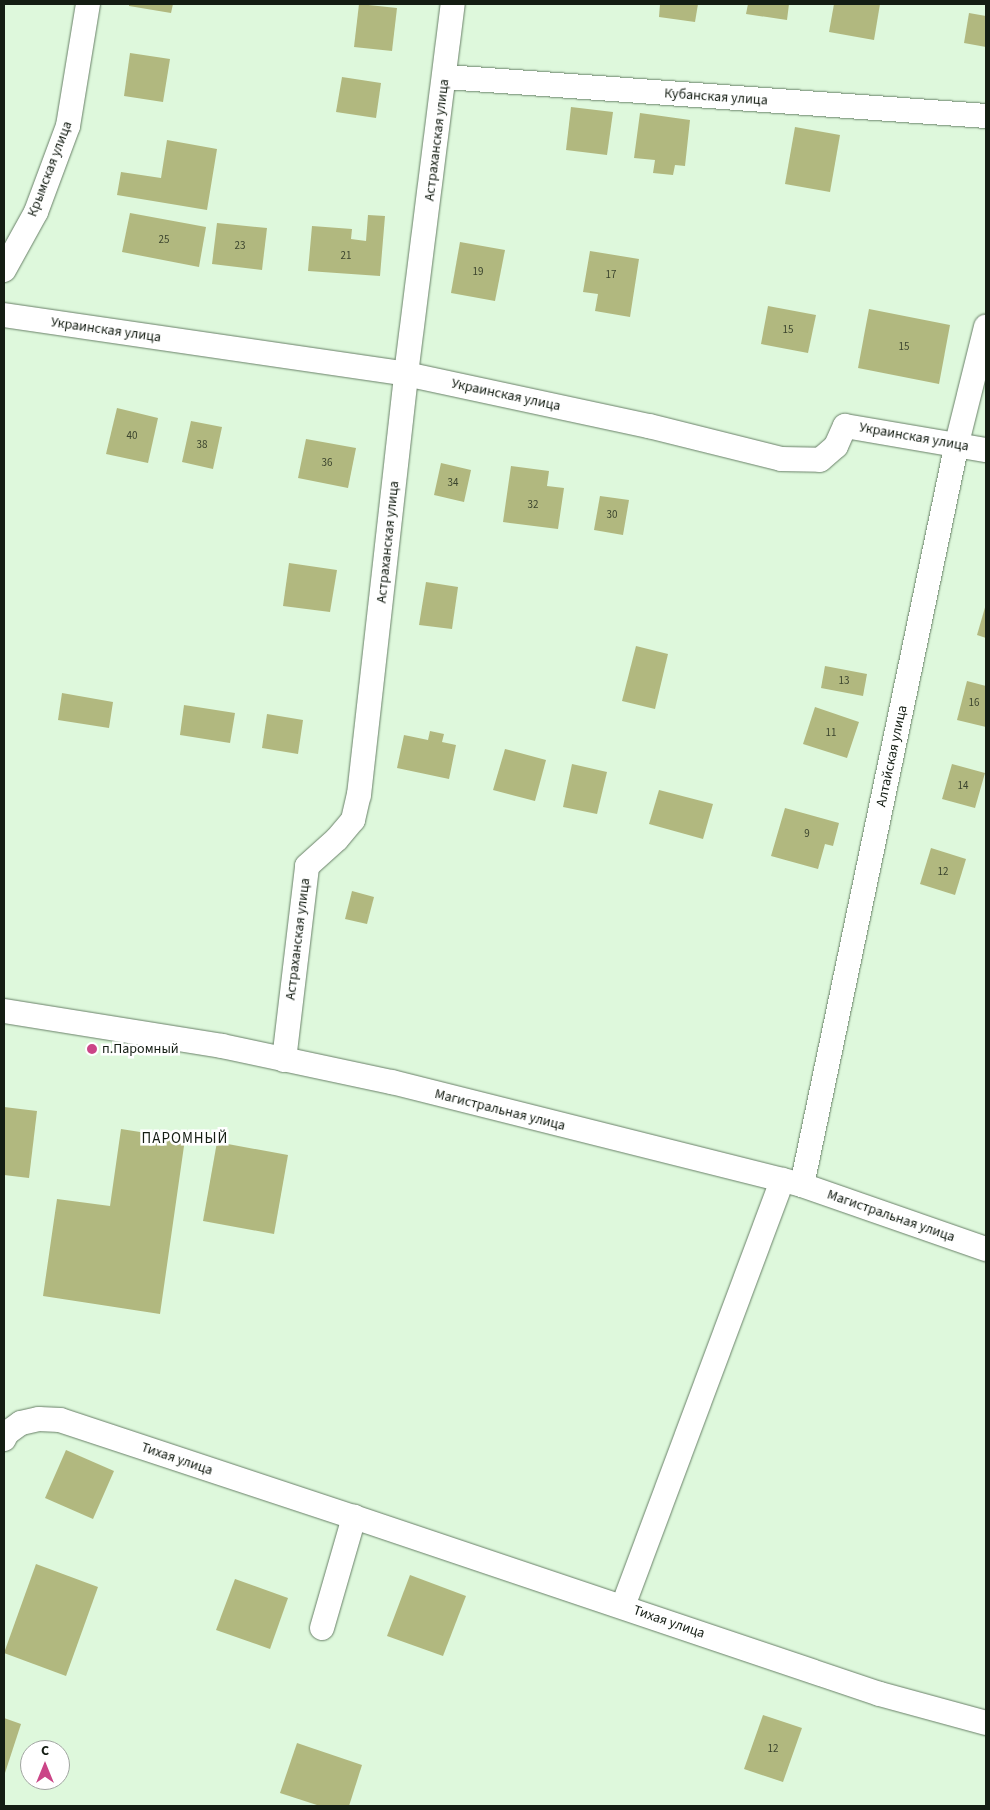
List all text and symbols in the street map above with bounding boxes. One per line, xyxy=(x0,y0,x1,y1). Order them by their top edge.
street label: Астраханская улица xyxy=(421,78,453,202)
street label: Кубанская улица xyxy=(664,85,768,109)
street label: Крымская улица xyxy=(24,119,76,219)
house number: 25 xyxy=(159,233,169,247)
house number: 23 xyxy=(235,239,245,253)
house number: 21 xyxy=(341,249,351,263)
house number: 19 xyxy=(473,265,483,279)
house number: 17 xyxy=(606,268,616,282)
street label: Украинская улица xyxy=(50,314,162,346)
house number: 15 xyxy=(783,323,793,337)
house number: 15 xyxy=(899,340,909,354)
street label: Украинская улица xyxy=(450,375,562,415)
street label: Украинская улица xyxy=(858,419,970,455)
house number: 40 xyxy=(127,429,137,443)
house number: 38 xyxy=(197,438,207,452)
house number: 36 xyxy=(322,456,332,470)
house number: 34 xyxy=(448,476,458,490)
street label: Астраханская улица xyxy=(373,480,403,604)
house number: 32 xyxy=(528,498,538,512)
house number: 30 xyxy=(607,508,617,522)
house number: 13 xyxy=(839,674,849,688)
house number: 16 xyxy=(969,696,979,710)
street label: Алтайская улица xyxy=(873,704,911,808)
house number: 11 xyxy=(826,726,836,740)
house number: 14 xyxy=(958,779,968,793)
house number: 9 xyxy=(804,827,810,841)
house number: 12 xyxy=(938,865,948,879)
street label: Астраханская улица xyxy=(282,877,314,1001)
place label: п.Паромный xyxy=(102,1041,179,1057)
marker: п.Паромный xyxy=(86,1043,98,1055)
street label: Магистральная улица xyxy=(433,1086,567,1134)
district label: ПАРОМНЫЙ xyxy=(141,1130,229,1148)
street label: Магистральная улица xyxy=(825,1186,957,1246)
street label: Тихая улица xyxy=(139,1439,215,1479)
street label: Тихая улица xyxy=(631,1602,707,1642)
north arrow xyxy=(20,1740,70,1790)
text: С xyxy=(41,1741,49,1761)
house number: 12 xyxy=(768,1742,778,1756)

